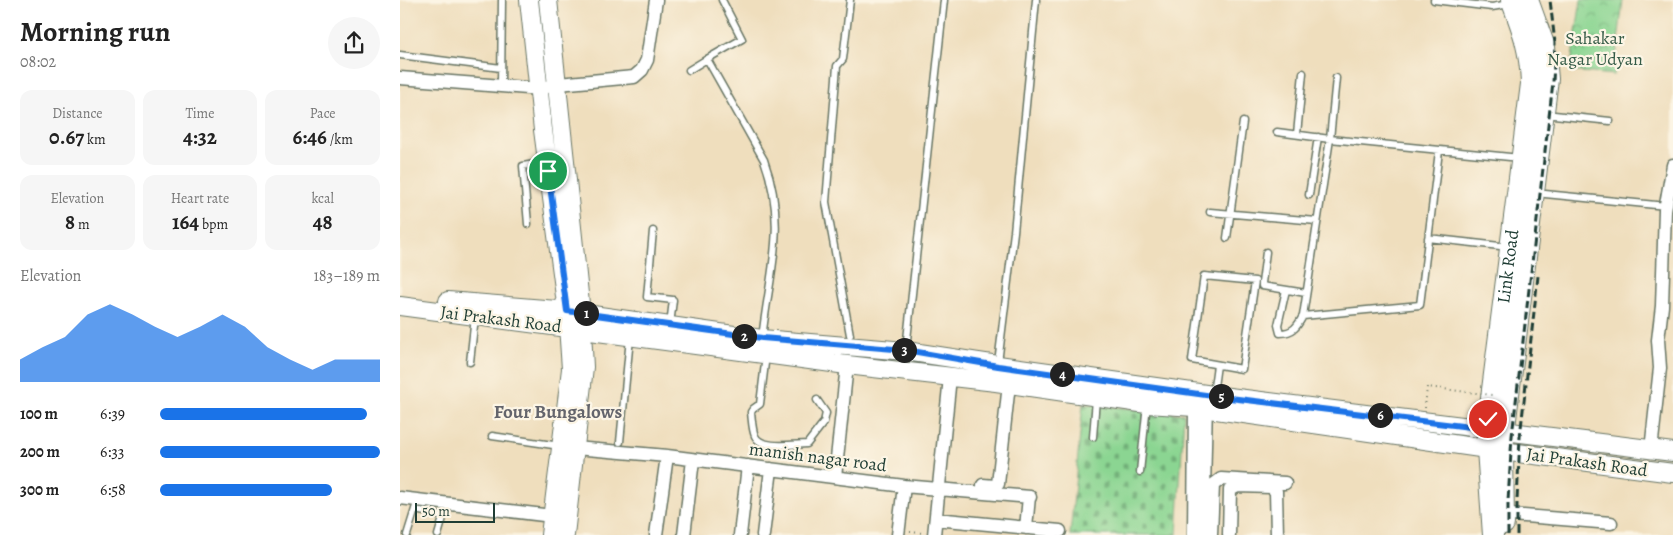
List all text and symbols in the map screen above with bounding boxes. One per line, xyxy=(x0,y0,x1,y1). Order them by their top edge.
text: Morning run xyxy=(20,13,170,51)
button: share xyxy=(328,17,380,69)
park label: Sahakar Nagar Udyan xyxy=(1547,26,1643,71)
text: 08:02 xyxy=(20,51,56,73)
text: Distance xyxy=(52,104,102,123)
text: Time xyxy=(185,104,215,123)
text: Pace xyxy=(310,104,336,123)
text: 0.67 xyxy=(49,123,84,151)
text: 4:32 xyxy=(183,123,217,151)
text: 6:46 xyxy=(292,123,327,151)
text: km xyxy=(84,130,106,149)
text: /km xyxy=(327,130,353,149)
pin xyxy=(527,150,569,192)
icon: arrive xyxy=(534,157,562,185)
text: Elevation xyxy=(50,189,104,208)
text: Heart rate xyxy=(171,189,229,208)
text: kcal xyxy=(311,189,334,208)
text: 8 xyxy=(65,208,75,236)
text: 164 xyxy=(172,208,199,236)
text: 48 xyxy=(313,208,333,236)
text: m xyxy=(75,215,90,234)
text: bpm xyxy=(199,215,228,234)
street label: Link Road xyxy=(1491,228,1524,305)
text: Elevation xyxy=(20,265,81,287)
text: 183–189 m xyxy=(313,265,380,287)
street label: Jai Prakash Road xyxy=(439,300,563,338)
pin: 1 xyxy=(574,300,598,326)
text: 1 xyxy=(584,304,589,323)
pin: 2 xyxy=(732,324,756,348)
text: 2 xyxy=(741,327,748,346)
pin: 3 xyxy=(892,338,916,362)
text: 3 xyxy=(901,341,908,360)
pin: 4 xyxy=(1050,362,1074,386)
text: 4 xyxy=(1059,365,1066,384)
pin: 5 xyxy=(1208,384,1234,408)
text: 5 xyxy=(1219,387,1224,406)
pin xyxy=(1467,398,1509,440)
district label: Four Bungalows xyxy=(494,399,622,425)
pin: 6 xyxy=(1368,402,1392,428)
text: 100 m xyxy=(20,403,58,425)
text: 6:39 xyxy=(100,403,125,425)
icon: check xyxy=(1474,405,1502,433)
text: 6 xyxy=(1377,406,1384,425)
street label: manish nagar road xyxy=(748,437,888,477)
text: 200 m xyxy=(20,441,60,463)
text: 6:33 xyxy=(100,441,125,463)
street label: Jai Prakash Road xyxy=(1525,442,1649,482)
text: 300 m xyxy=(20,479,59,501)
text: 6:58 xyxy=(100,479,126,501)
scale bar xyxy=(415,500,495,523)
text: 50 m xyxy=(422,502,450,521)

